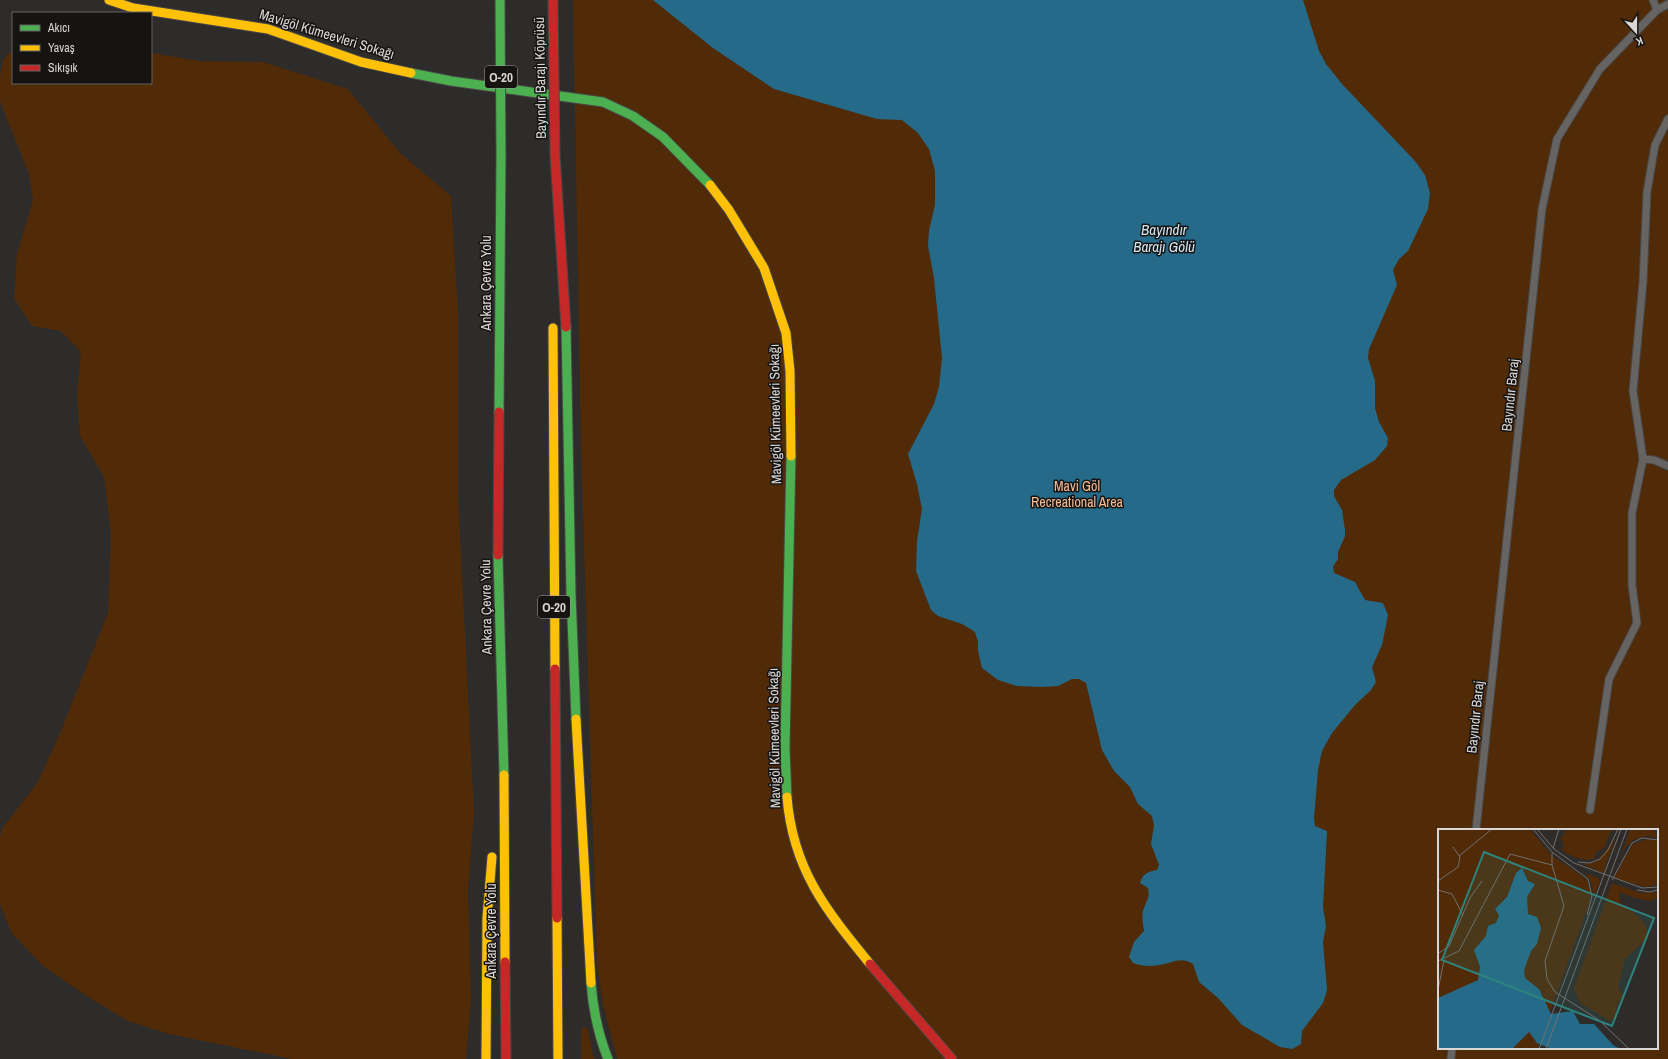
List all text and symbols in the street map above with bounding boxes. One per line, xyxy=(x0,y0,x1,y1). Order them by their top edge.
street label: Mavigöl Kümeevleri Sokağı xyxy=(257,5,397,63)
legend xyxy=(12,12,152,84)
north arrow xyxy=(1616,12,1656,52)
street label: Bayındır Barajı Köprüsü xyxy=(530,17,550,139)
text: Akıcı xyxy=(47,20,70,36)
text: K xyxy=(1634,34,1645,49)
text: Yavaş xyxy=(48,40,75,56)
text: Sıkışık xyxy=(48,60,78,76)
road number: O-20 xyxy=(485,66,517,88)
water label: Bayındır Barajı Gölü xyxy=(1133,219,1195,257)
street label: Ankara Çevre Yolu xyxy=(477,235,495,332)
street label: Mavigöl Kümeevleri Sokağı xyxy=(765,344,785,484)
street label: Bayındır Baraj xyxy=(1497,358,1523,432)
park label: Mavi Göl Recreational Area xyxy=(1031,477,1124,511)
street label: Ankara Çevre Yolu xyxy=(476,559,496,656)
road number: O-20 xyxy=(538,596,570,618)
street label: Mavigöl Kümeevleri Sokağı xyxy=(764,668,784,808)
street label: Bayındır Baraj xyxy=(1462,680,1488,754)
inset map xyxy=(1438,829,1658,1049)
street label: Ankara Çevre Yolu xyxy=(482,883,500,980)

